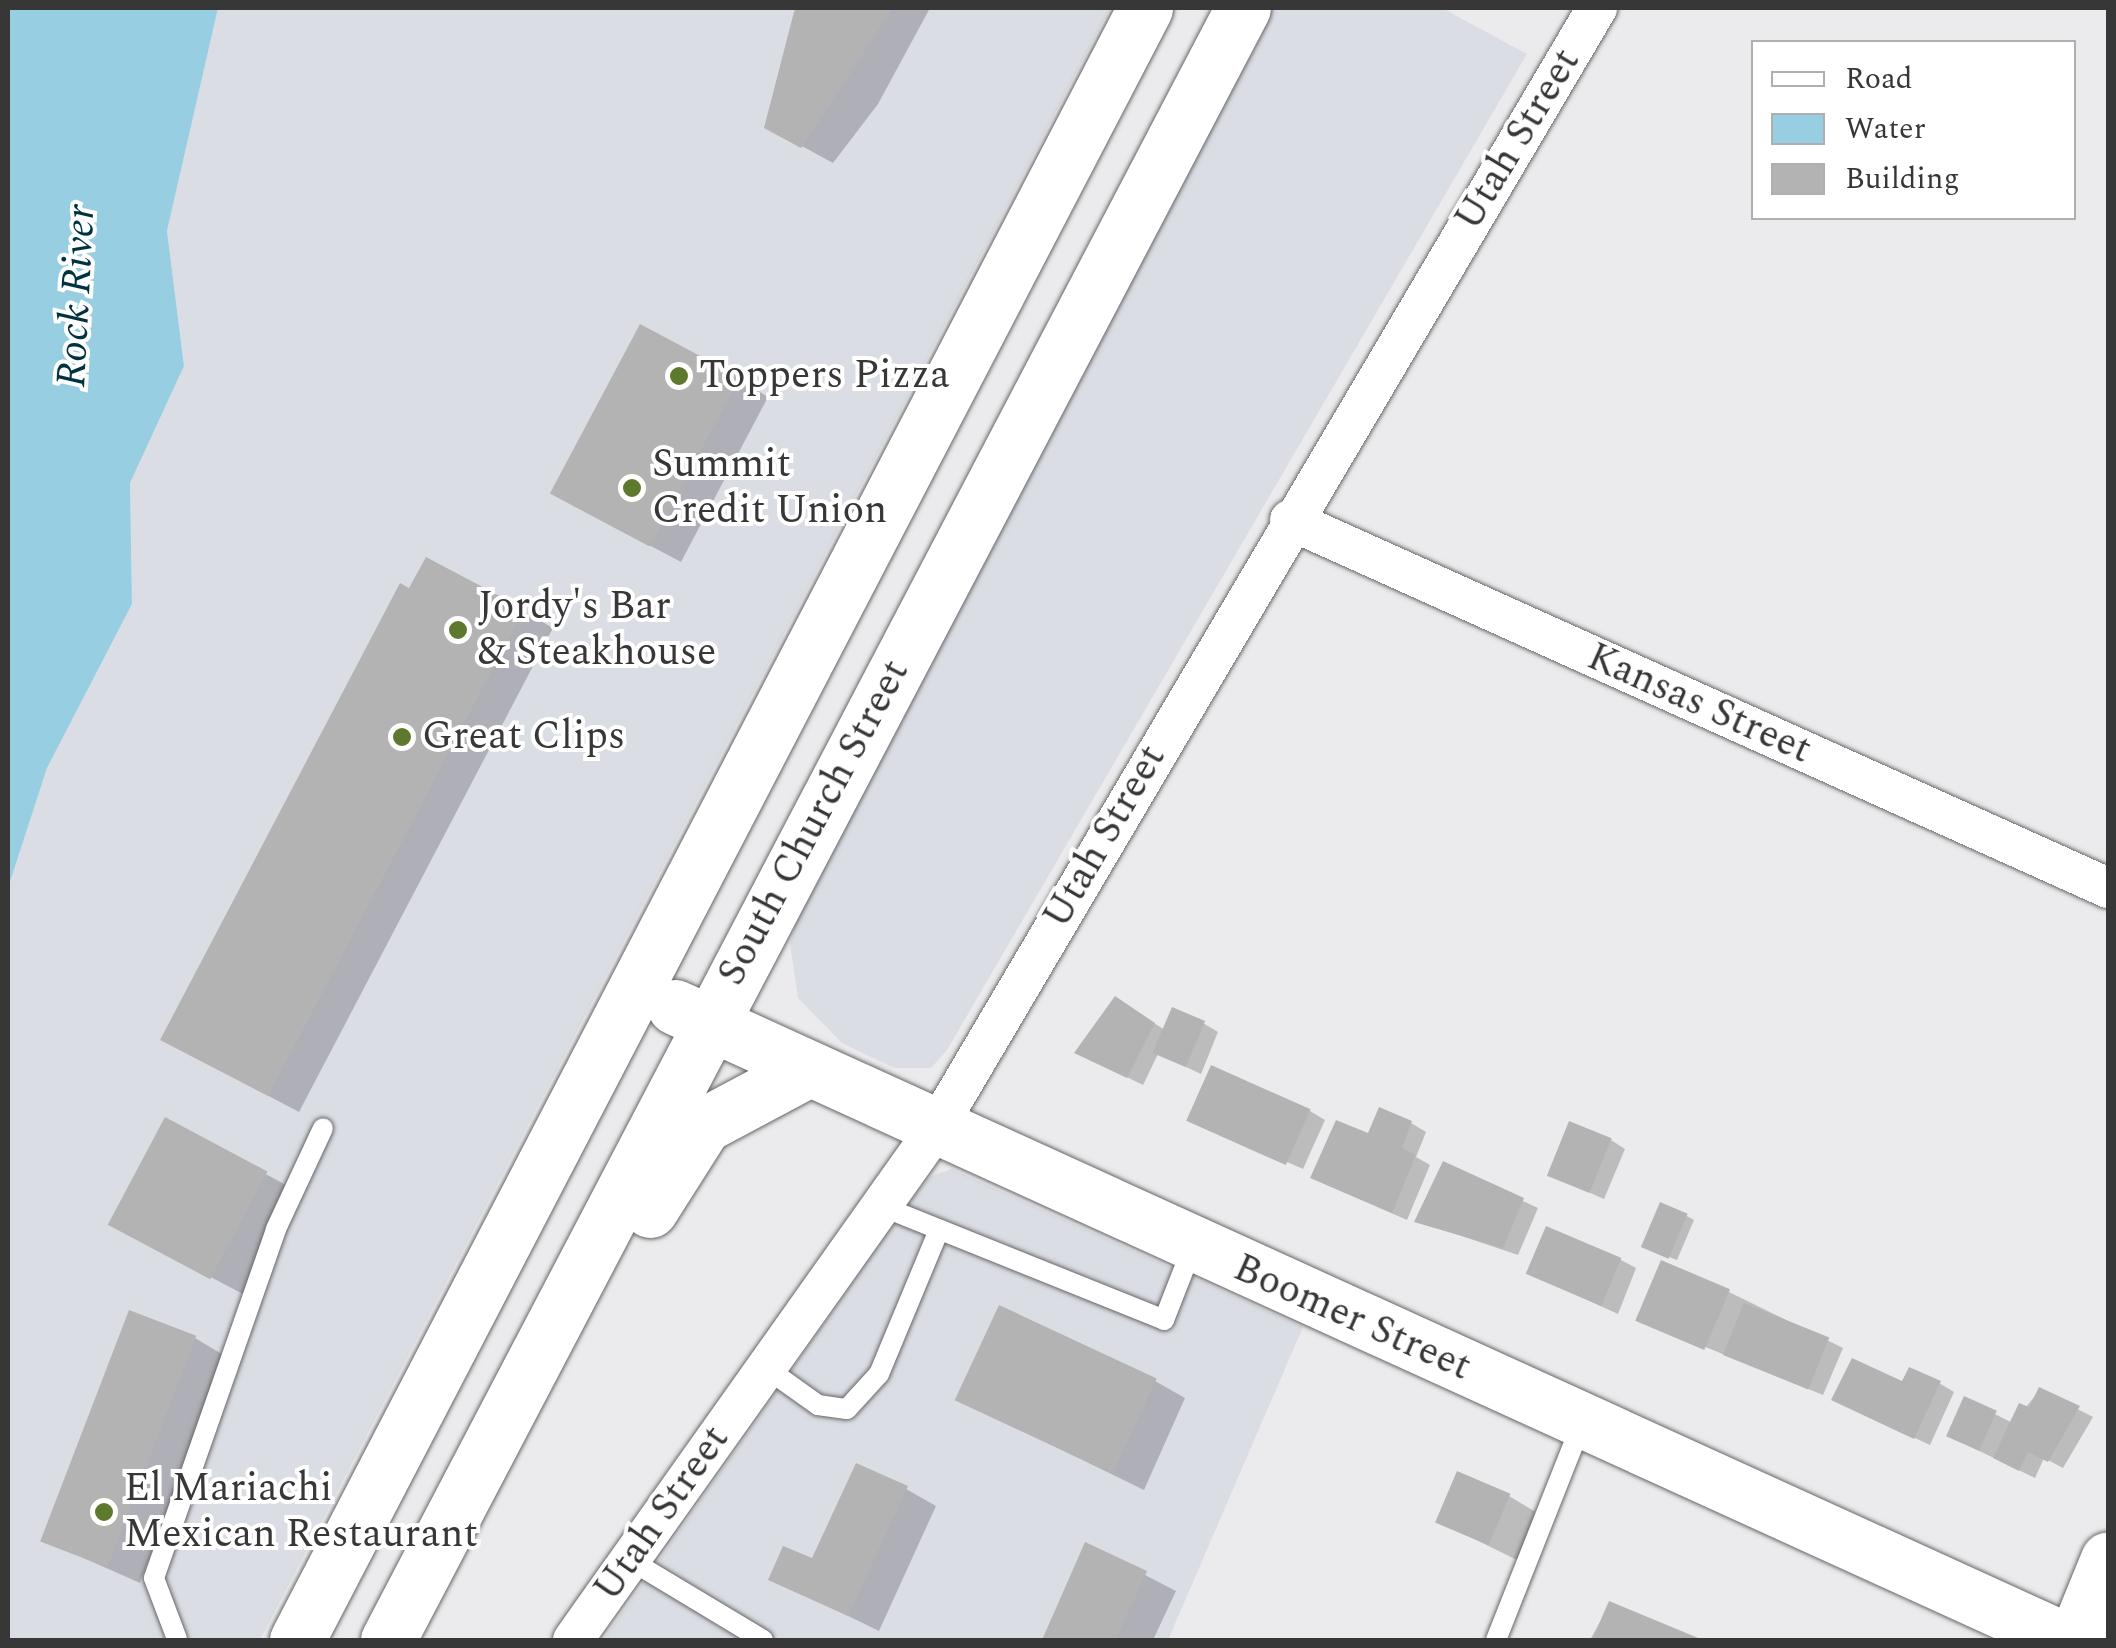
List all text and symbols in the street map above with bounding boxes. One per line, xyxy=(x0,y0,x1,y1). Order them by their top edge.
street label: Utah Street xyxy=(1445,40,1591,240)
legend xyxy=(1751,40,2076,220)
text: Road xyxy=(1845,56,1913,102)
text: Water xyxy=(1845,106,1926,152)
text: Building xyxy=(1845,156,1960,202)
water label: Rock River xyxy=(47,203,107,389)
place label: Toppers Pizza xyxy=(699,352,950,400)
marker: Toppers Pizza xyxy=(668,365,690,387)
place label: Summit Credit Union xyxy=(652,441,887,535)
marker: Summit Credit Union xyxy=(621,477,643,499)
place label: Jordy's Bar & Steakhouse xyxy=(478,583,716,677)
marker: Jordy's Bar & Steakhouse xyxy=(447,619,469,641)
street label: Kansas Street xyxy=(1580,633,1818,775)
street label: South Church Street xyxy=(708,652,920,994)
place label: Great Clips xyxy=(422,713,625,761)
marker: Great Clips xyxy=(391,726,413,748)
street label: Utah Street xyxy=(1033,737,1177,937)
street label: Boomer Street xyxy=(1226,1244,1478,1392)
street label: Utah Street xyxy=(584,1417,740,1611)
place label: El Mariachi Mexican Restaurant xyxy=(124,1465,478,1559)
marker: El Mariachi Mexican Restaurant xyxy=(93,1501,115,1523)

